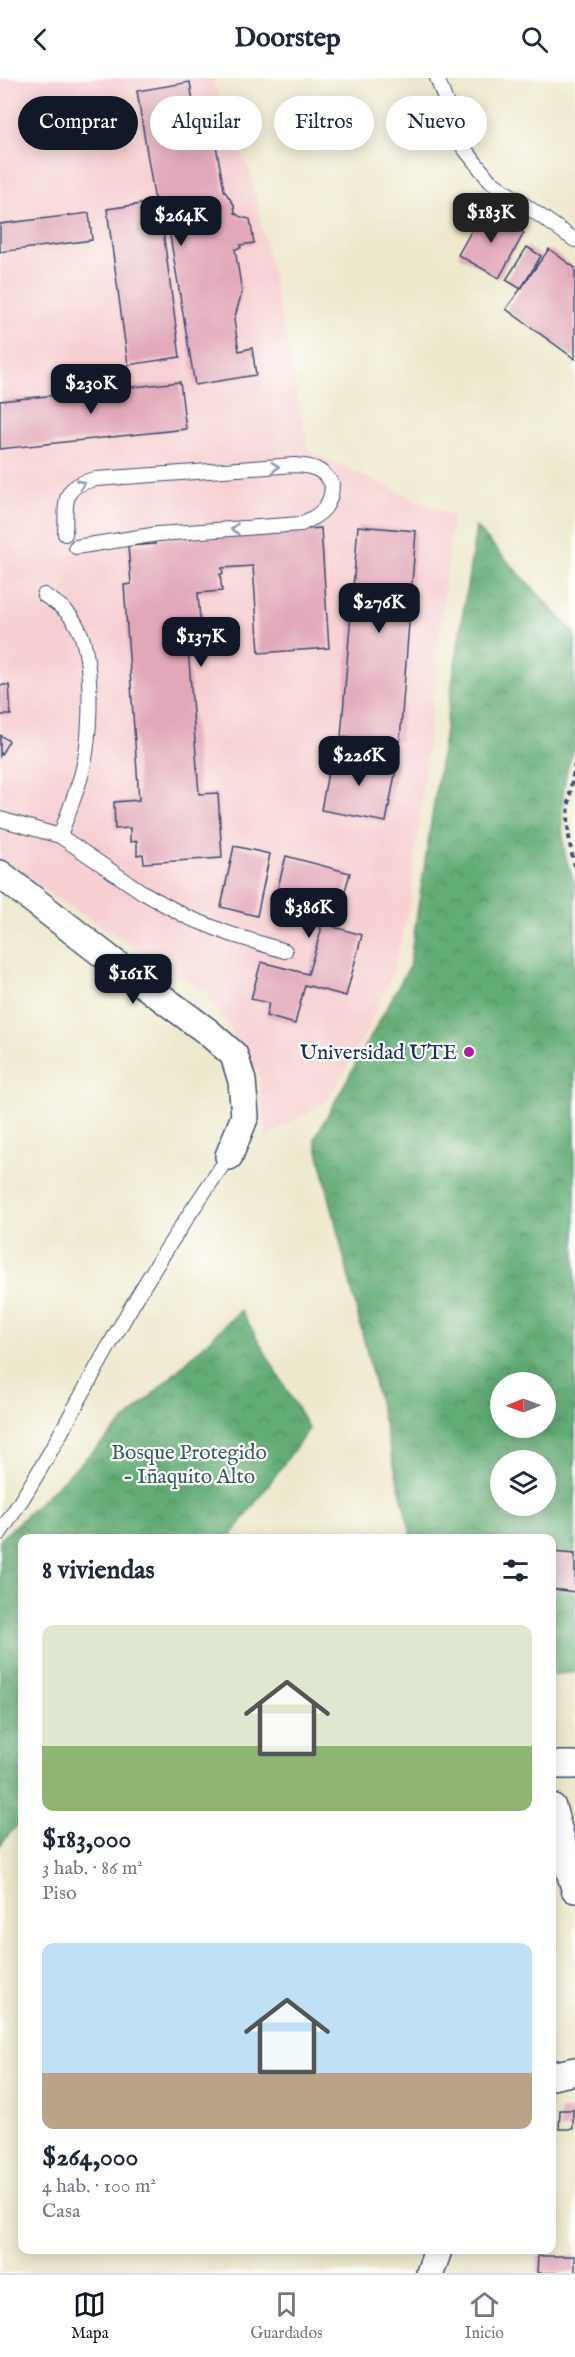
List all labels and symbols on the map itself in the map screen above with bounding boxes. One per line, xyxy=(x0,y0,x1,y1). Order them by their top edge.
pin: $183K xyxy=(449,193,533,244)
pin: $264K xyxy=(139,196,223,247)
pin: $230K xyxy=(49,364,133,415)
one-way arrow xyxy=(270,461,279,474)
one-way arrow xyxy=(75,479,86,491)
one-way arrow xyxy=(231,522,240,535)
pin: $276K xyxy=(337,583,421,634)
pin: $137K xyxy=(159,617,243,668)
pin: $226K xyxy=(317,736,401,787)
pin: $386K xyxy=(267,888,351,939)
pin: $161K xyxy=(91,954,175,1005)
place label: Universidad UTE xyxy=(300,1040,457,1067)
marker: Universidad UTE xyxy=(462,1045,476,1059)
north arrow xyxy=(490,1372,556,1438)
park label: Bosque Protegido - Iñaquito Alto xyxy=(111,1440,267,1491)

